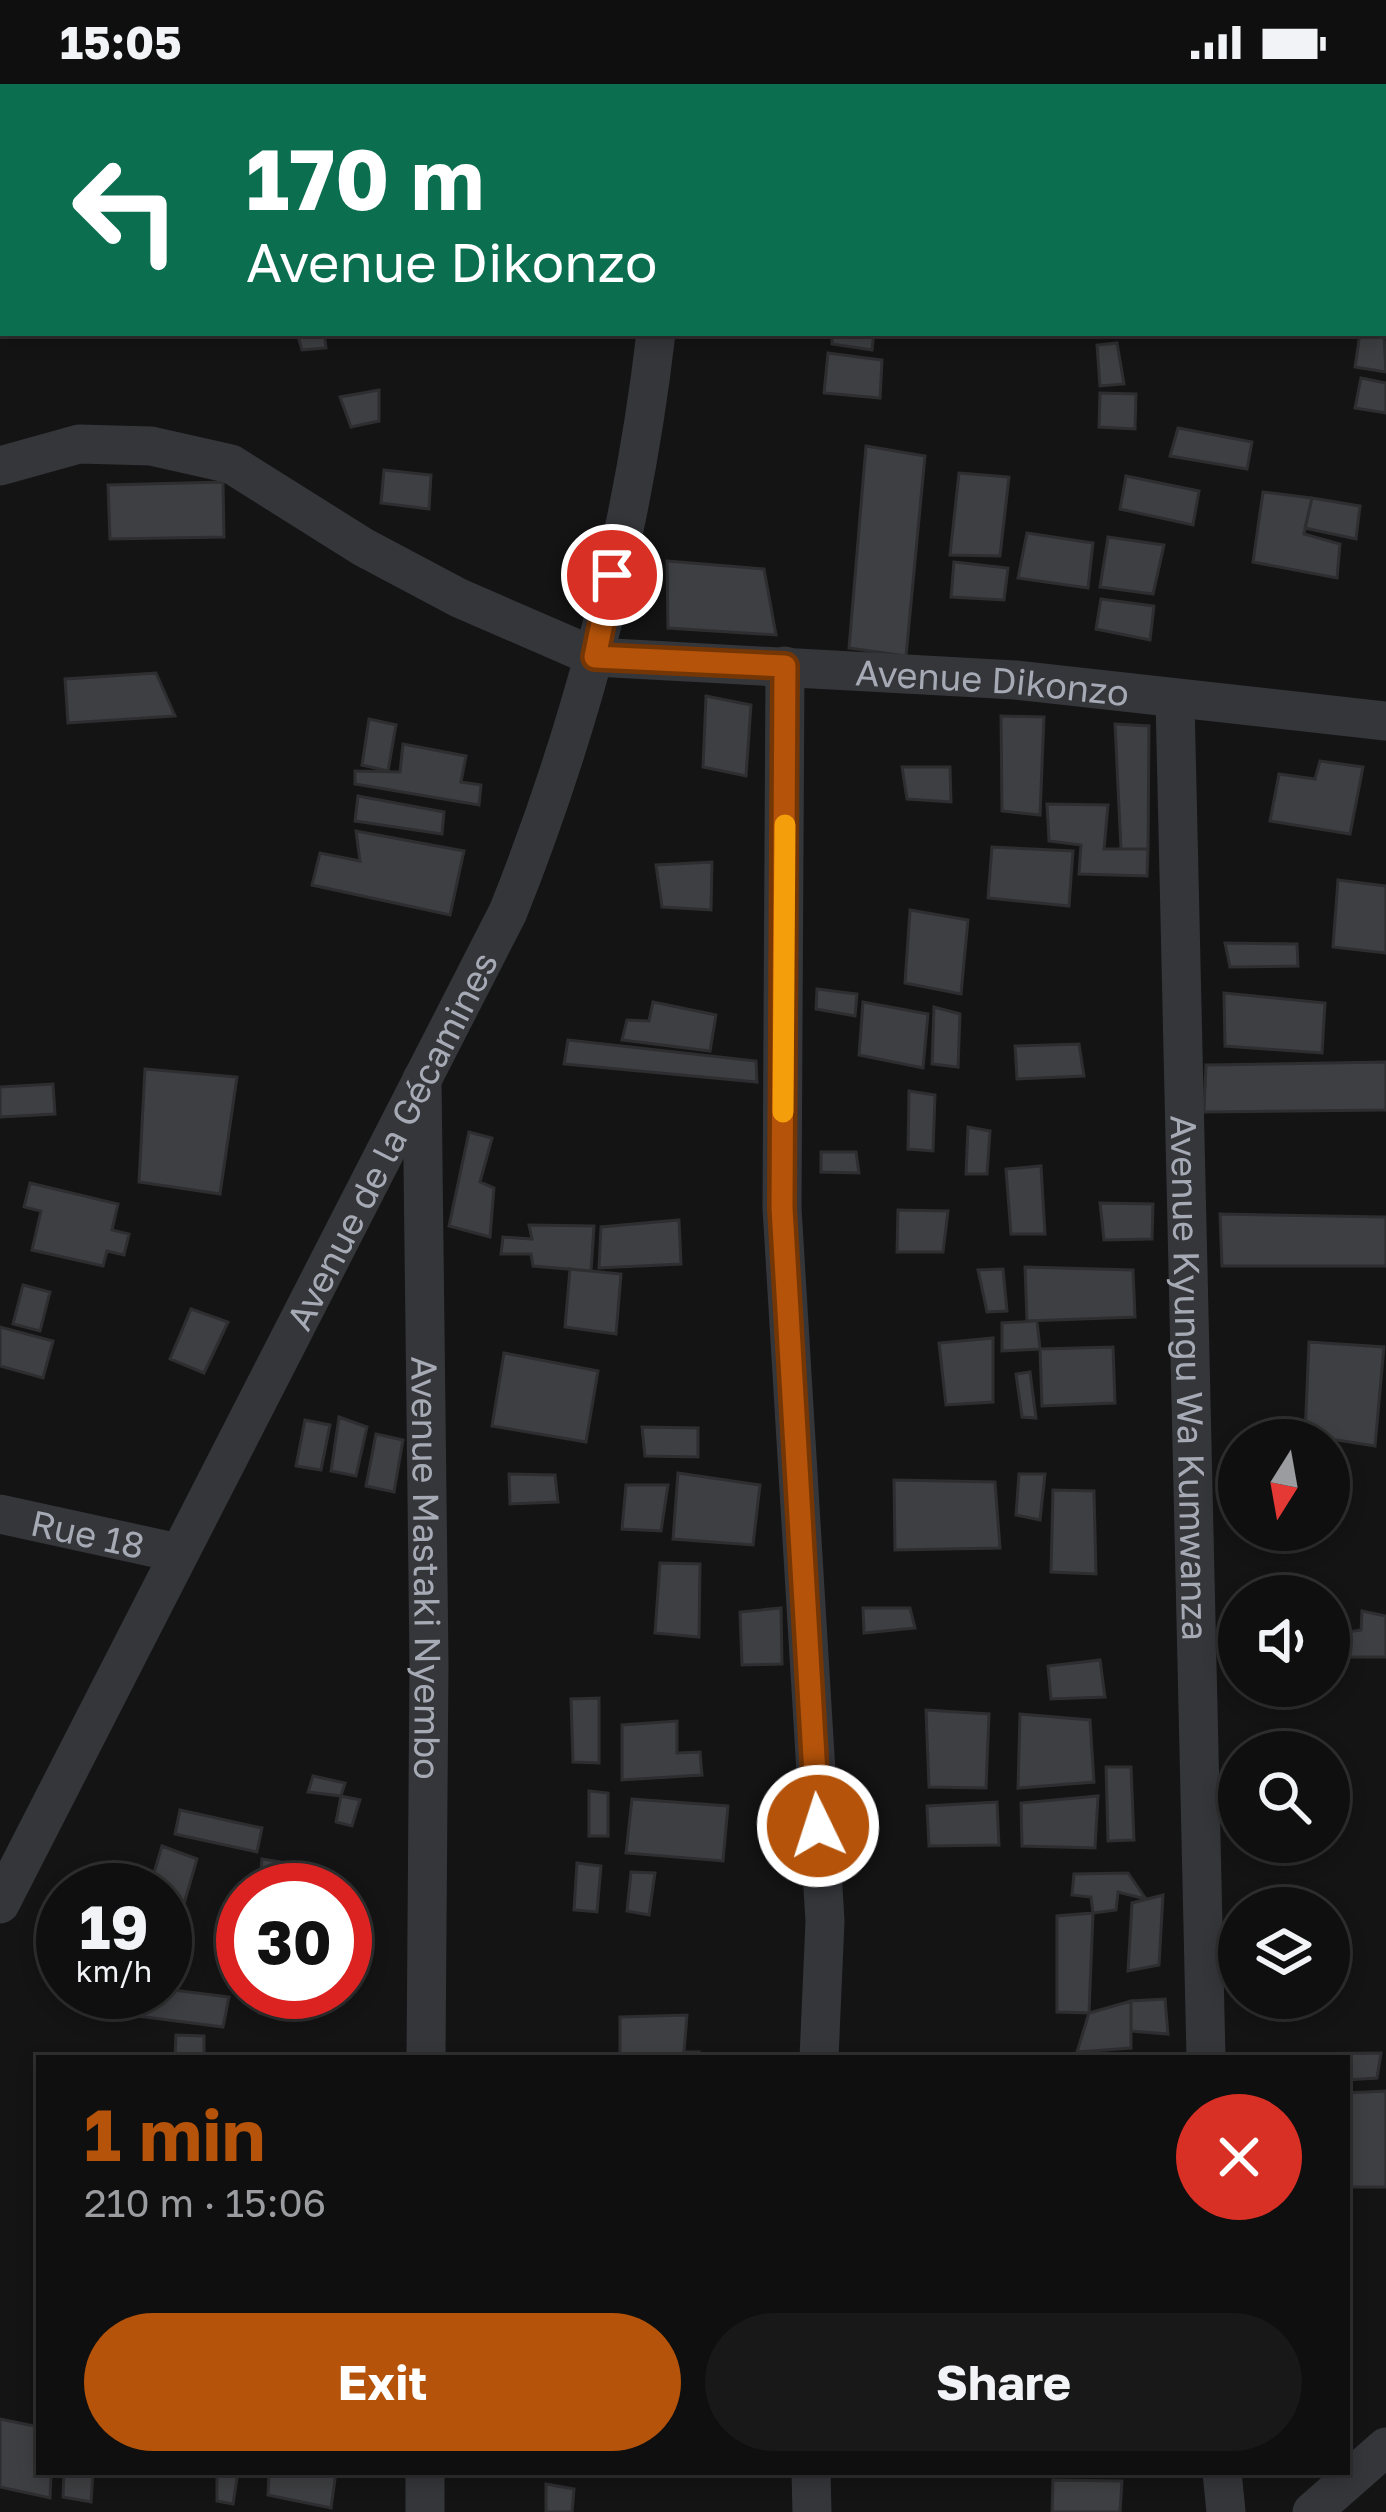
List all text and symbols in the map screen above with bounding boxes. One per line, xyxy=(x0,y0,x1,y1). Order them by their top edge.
text: 15:05 xyxy=(60,15,182,69)
text: 170 m xyxy=(246,128,484,228)
icon: left xyxy=(48,132,204,288)
text: Avenue Dikonzo xyxy=(246,229,657,294)
pin xyxy=(561,524,663,626)
icon: arrive xyxy=(579,542,645,608)
street label: Avenue Dikonzo xyxy=(854,650,1131,714)
street label: Avenue de la Gécamines xyxy=(276,944,506,1337)
street label: Avenue Kyungu Wa Kumwanza xyxy=(1163,1114,1218,1641)
street label: Avenue Mastaki Nyembo xyxy=(404,1356,451,1780)
north arrow xyxy=(1218,1419,1350,1551)
map controls xyxy=(1218,1419,1350,2019)
street label: Rue 18 xyxy=(27,1500,149,1567)
button: sound xyxy=(1218,1575,1350,1707)
button: search xyxy=(1218,1731,1350,1863)
position arrow xyxy=(755,1763,881,1889)
speed limit sign: 30 xyxy=(216,1863,372,2019)
button: layers xyxy=(1218,1887,1350,2019)
text: 19 xyxy=(79,1890,148,1962)
text: km/h xyxy=(76,1953,152,1989)
text: 1 min xyxy=(84,2090,265,2177)
button: close xyxy=(1176,2094,1302,2220)
text: 210 m · 15:06 xyxy=(84,2179,326,2226)
button: Exit xyxy=(84,2313,681,2451)
button: Share xyxy=(705,2313,1302,2451)

